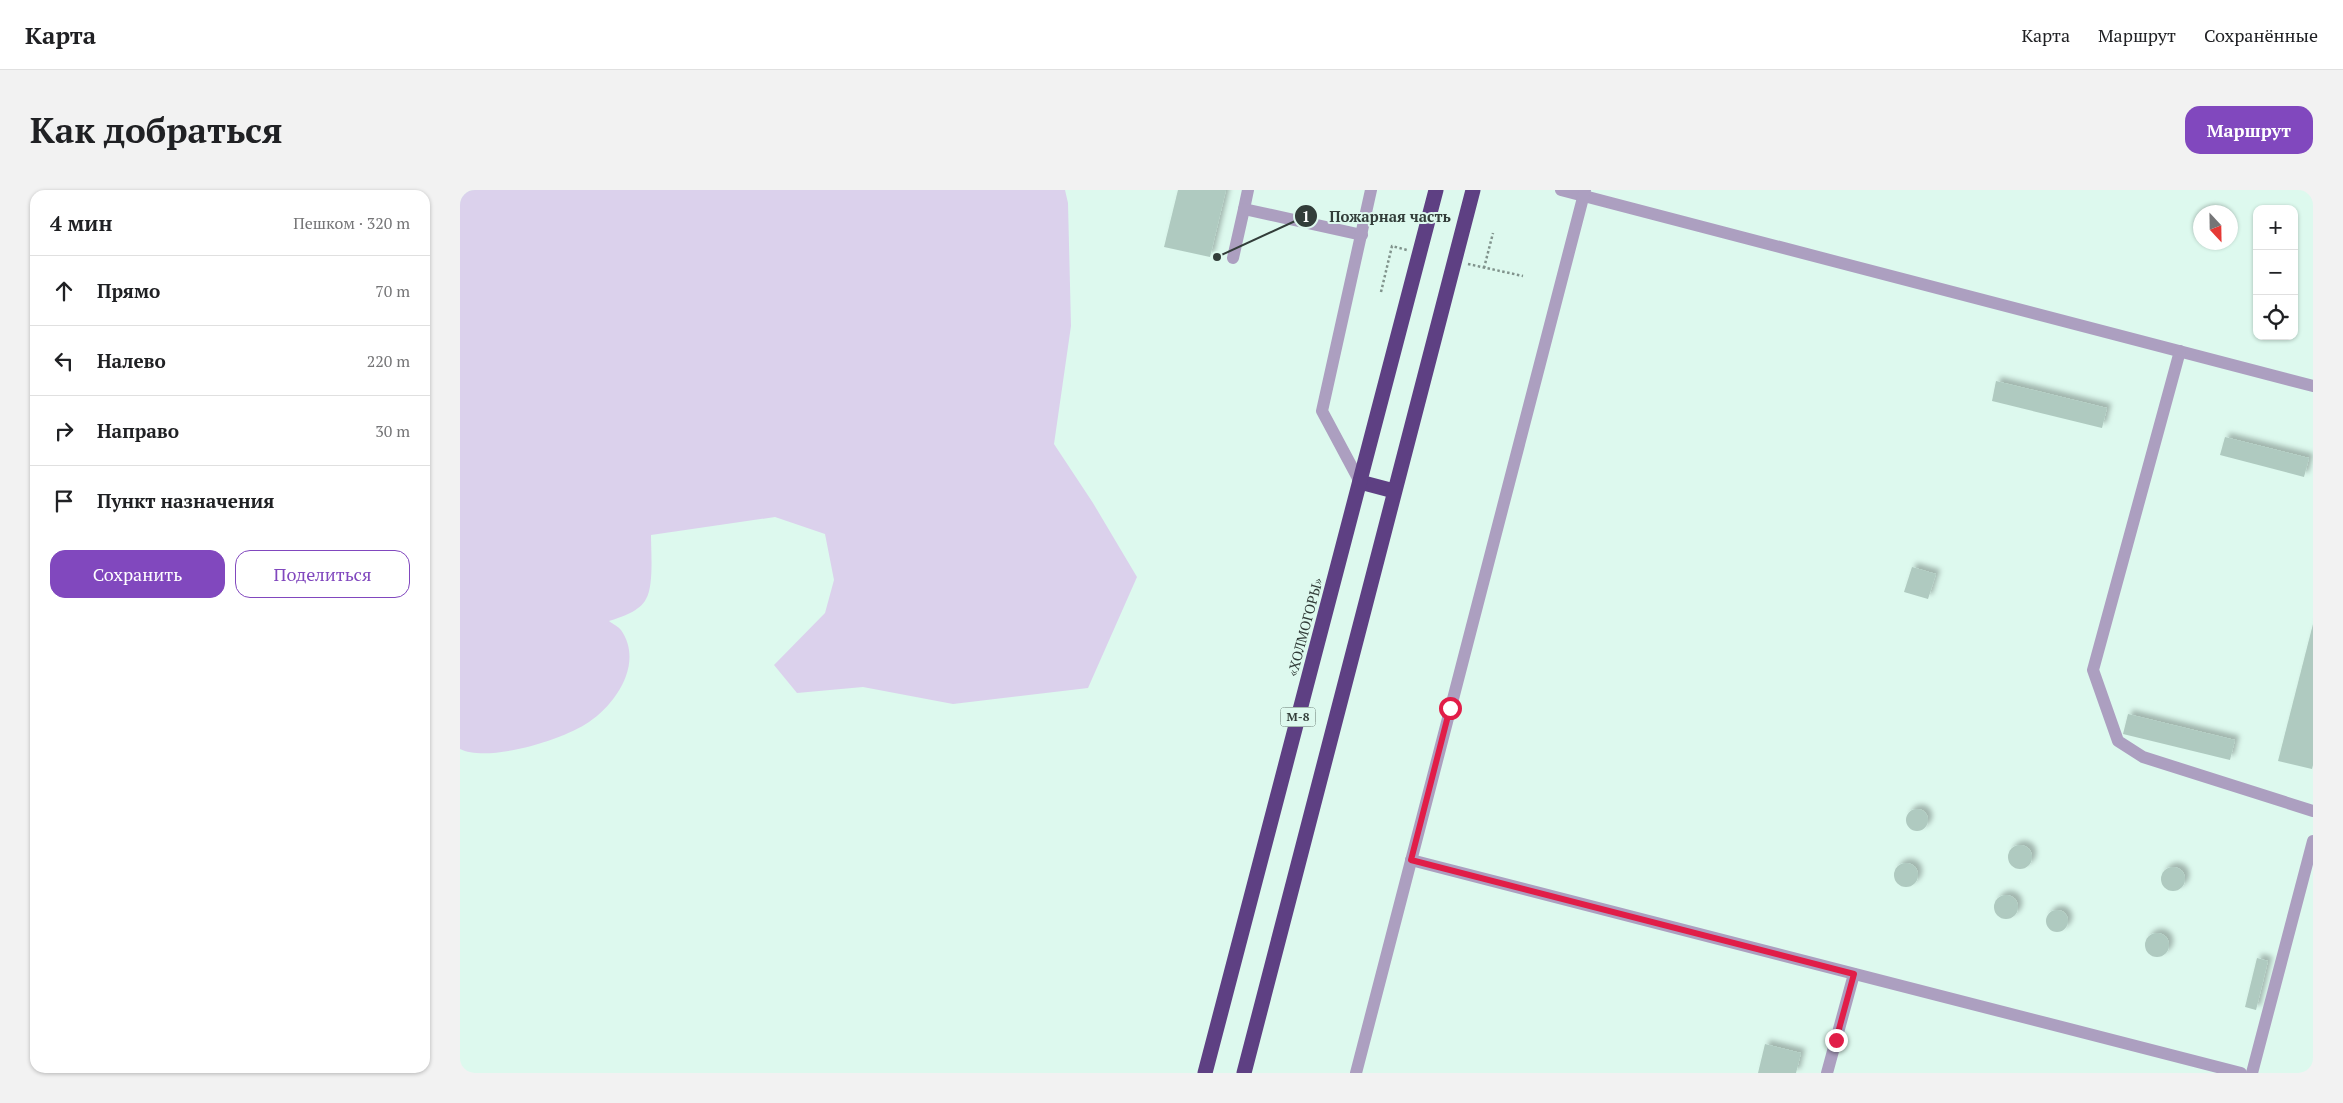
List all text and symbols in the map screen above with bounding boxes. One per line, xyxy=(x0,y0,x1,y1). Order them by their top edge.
text: Карта xyxy=(25,19,96,51)
text: Карта xyxy=(2021,23,2070,47)
text: Маршрут xyxy=(2098,23,2176,47)
text: Сохранённые xyxy=(2204,23,2318,47)
button: Маршрут xyxy=(2185,106,2313,154)
text: Как добраться xyxy=(30,107,283,153)
callout: Пожарная часть xyxy=(1294,201,1461,231)
north arrow xyxy=(2193,205,2238,250)
map controls xyxy=(2253,205,2298,340)
button: + xyxy=(2253,205,2298,250)
text: 1 xyxy=(1302,206,1310,226)
text: Пожарная часть xyxy=(1329,206,1451,226)
text: 4 мин xyxy=(50,209,112,237)
text: Пешком · 320 m xyxy=(293,212,410,234)
button: − xyxy=(2253,250,2298,295)
icon: ahead xyxy=(50,277,78,305)
text: Прямо xyxy=(97,278,160,303)
text: 70 m xyxy=(375,280,410,302)
button: locate xyxy=(2253,295,2298,340)
icon: left xyxy=(50,347,78,375)
text: Налево xyxy=(97,348,166,373)
text: 220 m xyxy=(367,350,410,372)
icon: right xyxy=(50,417,78,445)
text: Направо xyxy=(97,418,179,443)
text: 30 m xyxy=(375,420,410,442)
icon: arrive xyxy=(50,487,78,515)
text: Пункт назначения xyxy=(97,488,274,513)
button: Сохранить xyxy=(50,550,225,598)
button: Поделиться xyxy=(235,550,410,598)
street label: «ХОЛМОГОРЫ» xyxy=(1282,575,1327,678)
route start xyxy=(1439,697,1462,720)
road number: М-8 xyxy=(1280,708,1316,726)
route end xyxy=(1825,1029,1848,1052)

